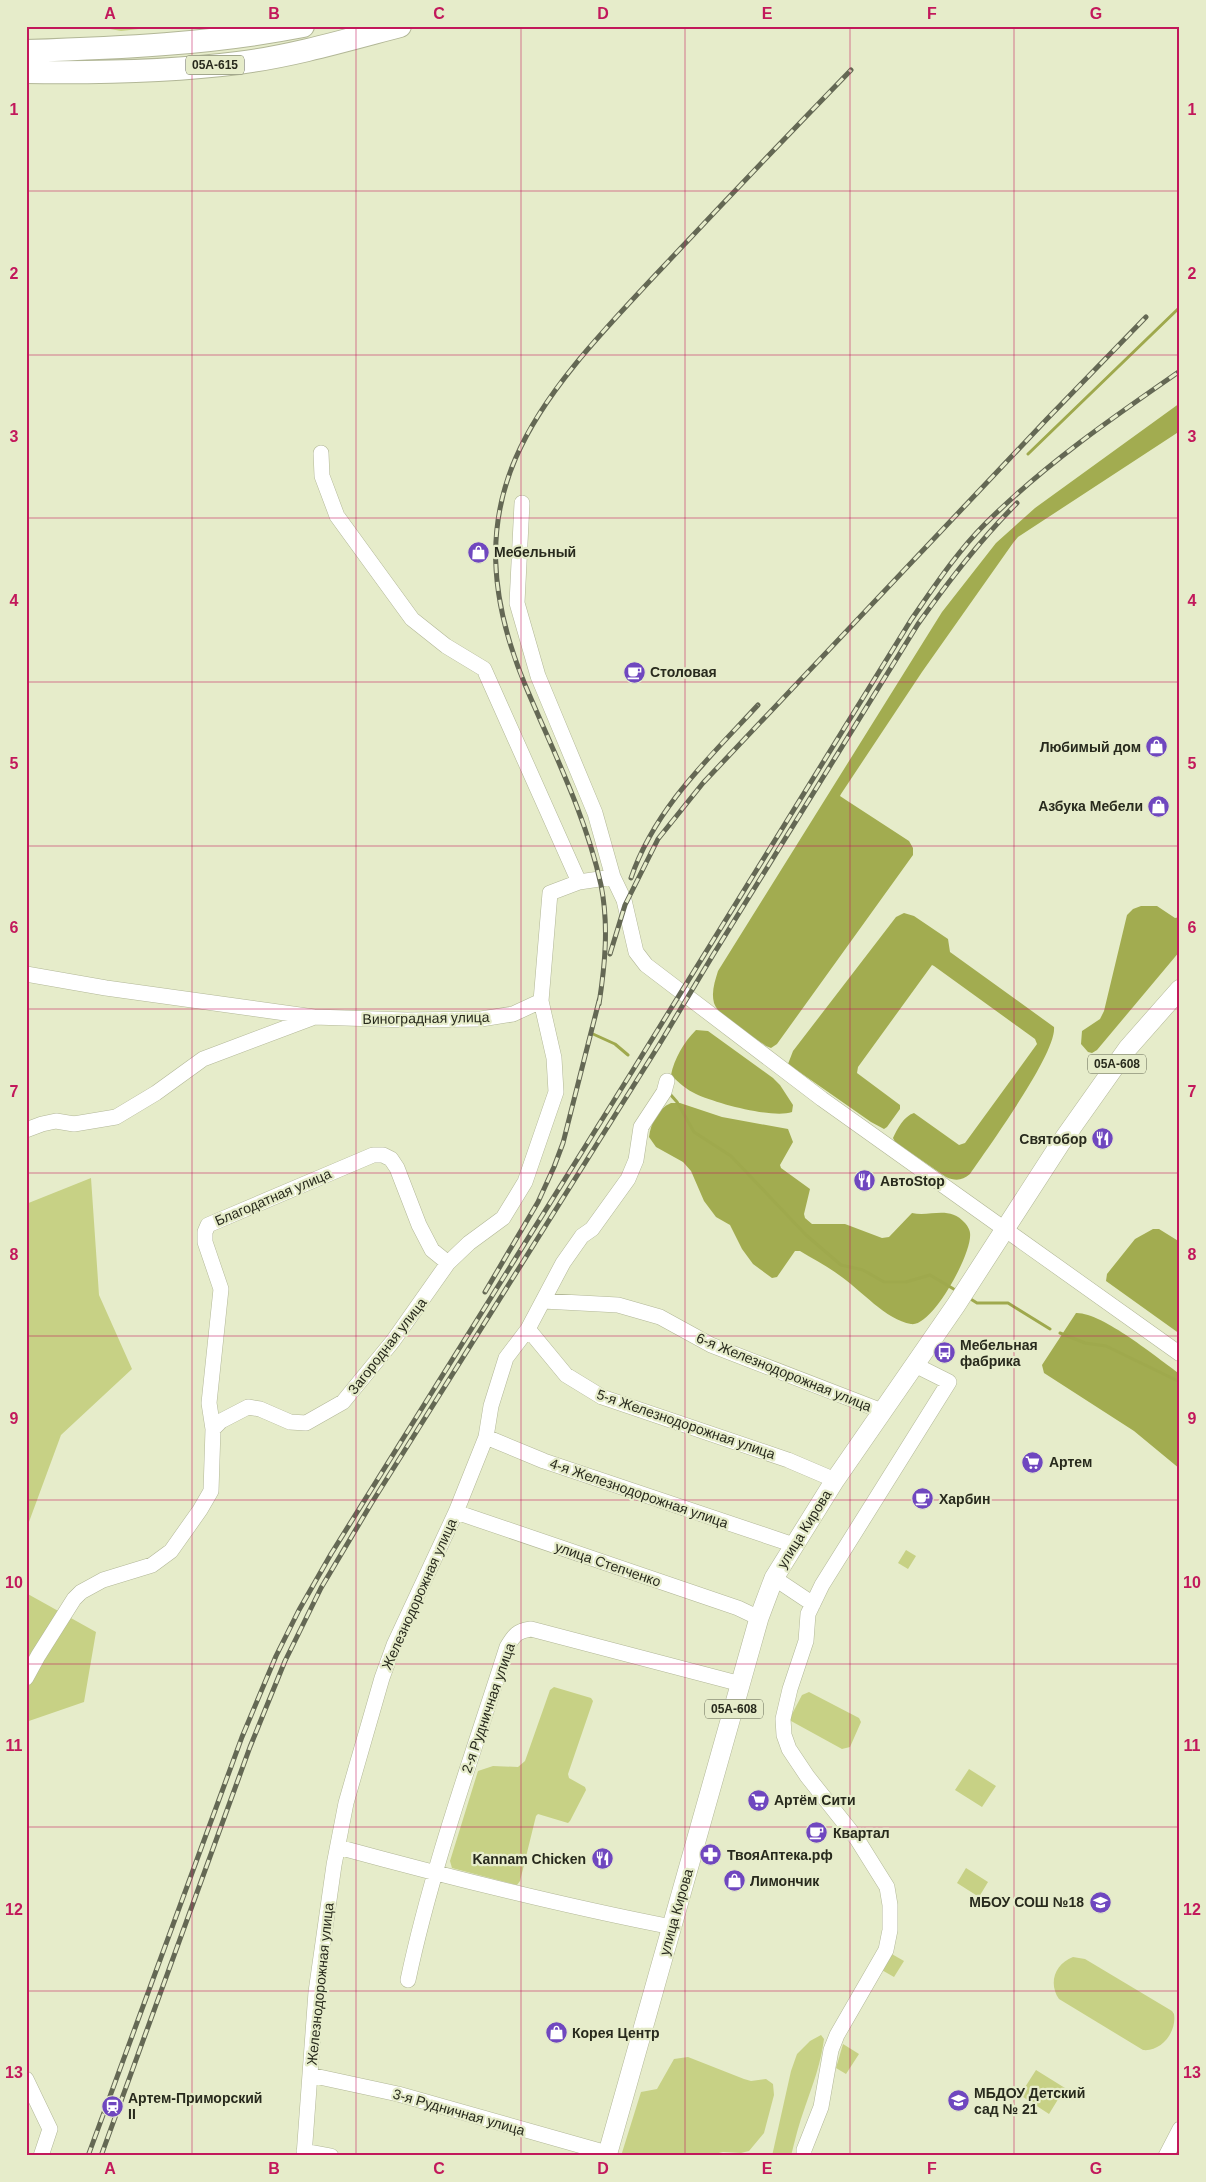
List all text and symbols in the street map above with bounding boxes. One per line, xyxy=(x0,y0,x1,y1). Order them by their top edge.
text: A xyxy=(104,5,116,22)
text: B xyxy=(268,5,280,22)
text: C xyxy=(433,5,445,22)
text: D xyxy=(597,5,609,22)
text: E xyxy=(762,5,773,22)
text: F xyxy=(927,5,937,22)
text: G xyxy=(1090,5,1102,22)
road number: 05А-615 xyxy=(186,56,244,74)
text: 1 xyxy=(10,101,19,118)
text: 1 xyxy=(1188,101,1197,118)
text: 2 xyxy=(10,265,19,282)
text: 2 xyxy=(1188,265,1197,282)
text: 3 xyxy=(10,428,19,445)
text: 3 xyxy=(1188,428,1197,445)
shop icon: Мебельный xyxy=(466,540,490,564)
place label: Мебельный xyxy=(494,544,576,560)
text: 4 xyxy=(10,592,19,609)
text: 4 xyxy=(1188,592,1197,609)
cafe icon: Столовая xyxy=(622,660,646,684)
place label: Столовая xyxy=(650,664,717,680)
shop icon: Любимый дом xyxy=(1145,735,1169,759)
place label: Любимый дом xyxy=(1040,739,1141,755)
text: 5 xyxy=(10,755,19,772)
text: 5 xyxy=(1188,755,1197,772)
shop icon: Азбука Мебели xyxy=(1147,794,1171,818)
place label: Азбука Мебели xyxy=(1038,798,1143,814)
text: 6 xyxy=(10,919,19,936)
text: 6 xyxy=(1188,919,1197,936)
street label: Виноградная улица xyxy=(362,1009,490,1027)
road number: 05А-608 xyxy=(1088,1054,1146,1074)
text: 7 xyxy=(10,1083,19,1100)
text: 7 xyxy=(1188,1083,1197,1100)
restaurant icon: Святобор xyxy=(1091,1127,1115,1151)
place label: Святобор xyxy=(1019,1131,1087,1147)
street label: Благодатная улица xyxy=(212,1165,334,1229)
restaurant icon: АвтоStop xyxy=(852,1169,876,1193)
place label: АвтоStop xyxy=(880,1173,945,1189)
text: 8 xyxy=(10,1246,19,1263)
text: 8 xyxy=(1188,1246,1197,1263)
street label: Загородная улица xyxy=(344,1295,430,1397)
street label: 6-я Железнодорожная улица xyxy=(694,1329,874,1415)
place label: Мебельная фабрика xyxy=(960,1337,1038,1369)
bus stop icon: Мебельная фабрика xyxy=(932,1341,956,1365)
street label: 5-я Железнодорожная улица xyxy=(595,1386,777,1462)
text: 9 xyxy=(10,1410,19,1427)
text: 9 xyxy=(1188,1410,1197,1427)
supermarket icon: Артем xyxy=(1021,1450,1045,1474)
place label: Артем xyxy=(1049,1454,1092,1470)
street label: 4-я Железнодорожная улица xyxy=(548,1455,730,1531)
street label: улица Кирова xyxy=(774,1487,834,1571)
cafe icon: Харбин xyxy=(911,1487,935,1511)
place label: Харбин xyxy=(939,1491,990,1507)
street label: Железнодорожная улица xyxy=(378,1516,460,1672)
street label: улица Степченко xyxy=(553,1538,663,1590)
text: 10 xyxy=(5,1574,23,1591)
text: 10 xyxy=(1183,1574,1201,1591)
street label: 2-я Рудничная улица xyxy=(458,1641,518,1775)
road number: 05А-608 xyxy=(705,1700,763,1718)
text: 11 xyxy=(6,1737,23,1754)
text: 11 xyxy=(1184,1737,1201,1754)
supermarket icon: Артём Сити xyxy=(746,1788,770,1812)
place label: Артём Сити xyxy=(774,1792,856,1808)
cafe icon: Квартал xyxy=(805,1821,829,1845)
place label: Квартал xyxy=(833,1825,890,1841)
pharmacy icon: ТвояАптека.рф xyxy=(699,1843,723,1867)
restaurant icon: Kannam Chicken xyxy=(590,1847,614,1871)
place label: ТвояАптека.рф xyxy=(727,1847,833,1863)
place label: Kannam Chicken xyxy=(472,1851,586,1867)
street label: улица Кирова xyxy=(656,1867,696,1957)
shop icon: Лимончик xyxy=(722,1869,746,1893)
place label: Лимончик xyxy=(750,1873,820,1889)
school or university icon: МБОУ СОШ №18 xyxy=(1088,1890,1112,1914)
place label: МБОУ СОШ №18 xyxy=(969,1894,1084,1910)
text: 12 xyxy=(5,1901,23,1918)
text: 12 xyxy=(1183,1901,1201,1918)
street label: Железнодорожная улица xyxy=(303,1902,337,2066)
shop icon: Корея Центр xyxy=(544,2021,568,2045)
place label: Корея Центр xyxy=(572,2025,660,2041)
text: 13 xyxy=(5,2064,23,2081)
text: 13 xyxy=(1183,2064,1201,2081)
place label: МБДОУ Детский сад № 21 xyxy=(974,2085,1085,2117)
street label: 3-я Рудничная улица xyxy=(391,2086,527,2139)
school or university icon: МБДОУ Детский сад № 21 xyxy=(946,2089,970,2113)
place label: Артем-Приморский II xyxy=(128,2090,262,2122)
station icon: Артем-Приморский II xyxy=(100,2094,124,2118)
text: A xyxy=(104,2160,116,2177)
text: B xyxy=(268,2160,280,2177)
text: C xyxy=(433,2160,445,2177)
text: D xyxy=(597,2160,609,2177)
text: E xyxy=(762,2160,773,2177)
text: F xyxy=(927,2160,937,2177)
text: G xyxy=(1090,2160,1102,2177)

